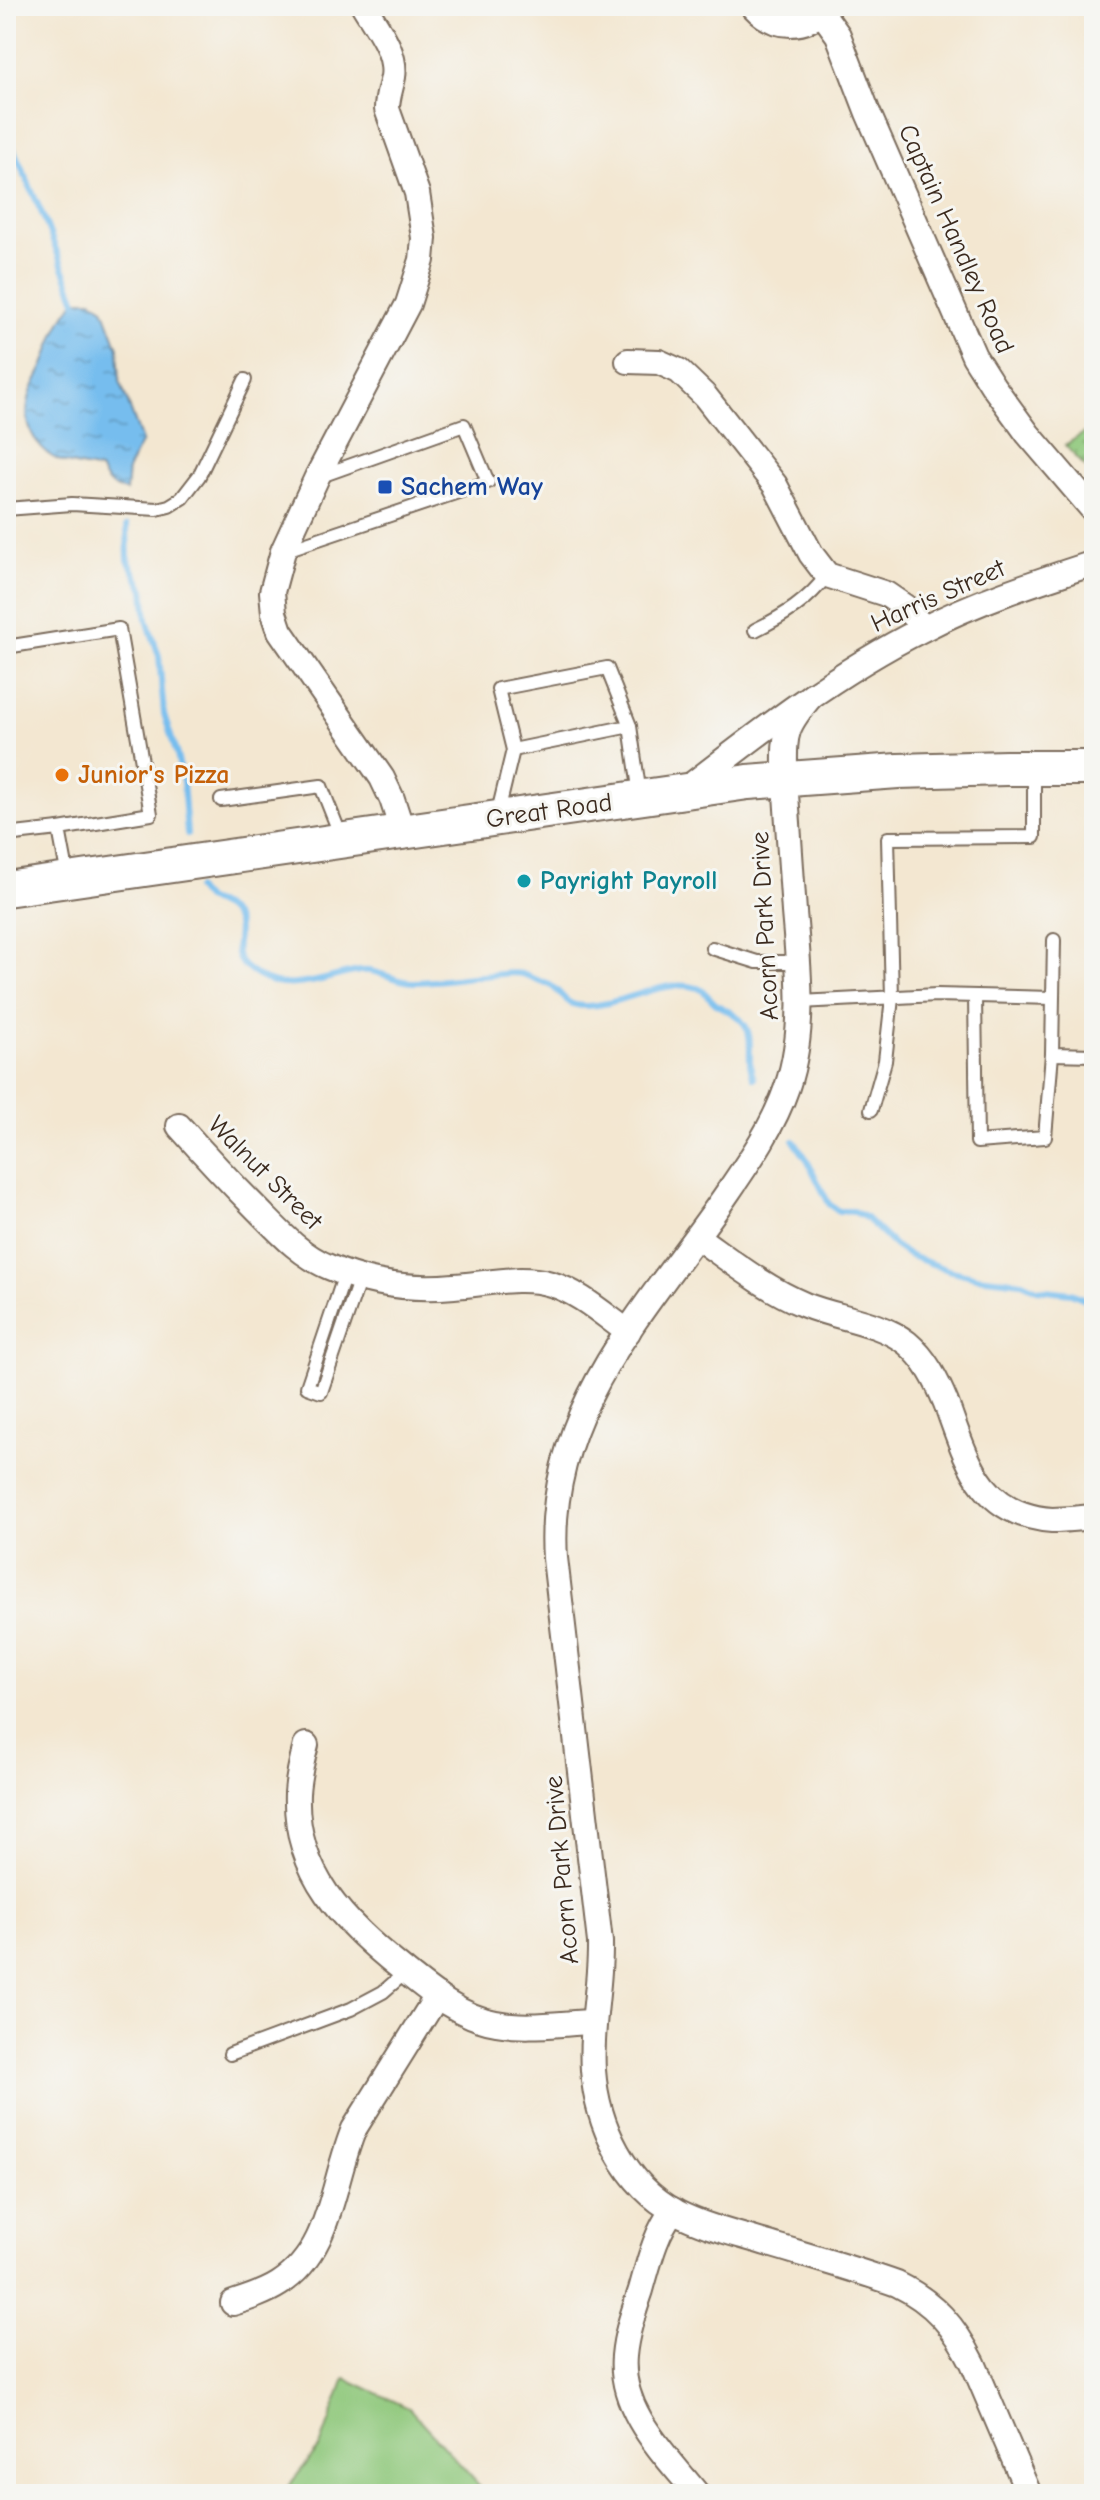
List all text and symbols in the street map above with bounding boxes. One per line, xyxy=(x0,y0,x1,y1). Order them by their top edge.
street label: Captain Handley Road xyxy=(892,120,1020,358)
place label: Sachem Way xyxy=(401,472,543,502)
marker: Sachem Way xyxy=(376,478,394,496)
street label: Harris Street xyxy=(866,553,1011,639)
place label: Junior's Pizza xyxy=(78,760,229,790)
marker: Junior's Pizza xyxy=(53,766,71,784)
street label: Great Road xyxy=(484,787,614,835)
street label: Acorn Park Drive xyxy=(745,831,785,1021)
place label: Payright Payroll xyxy=(540,866,717,896)
marker: Payright Payroll xyxy=(515,872,533,890)
street label: Walnut Street xyxy=(202,1110,329,1237)
street label: Acorn Park Drive xyxy=(539,1774,585,1966)

